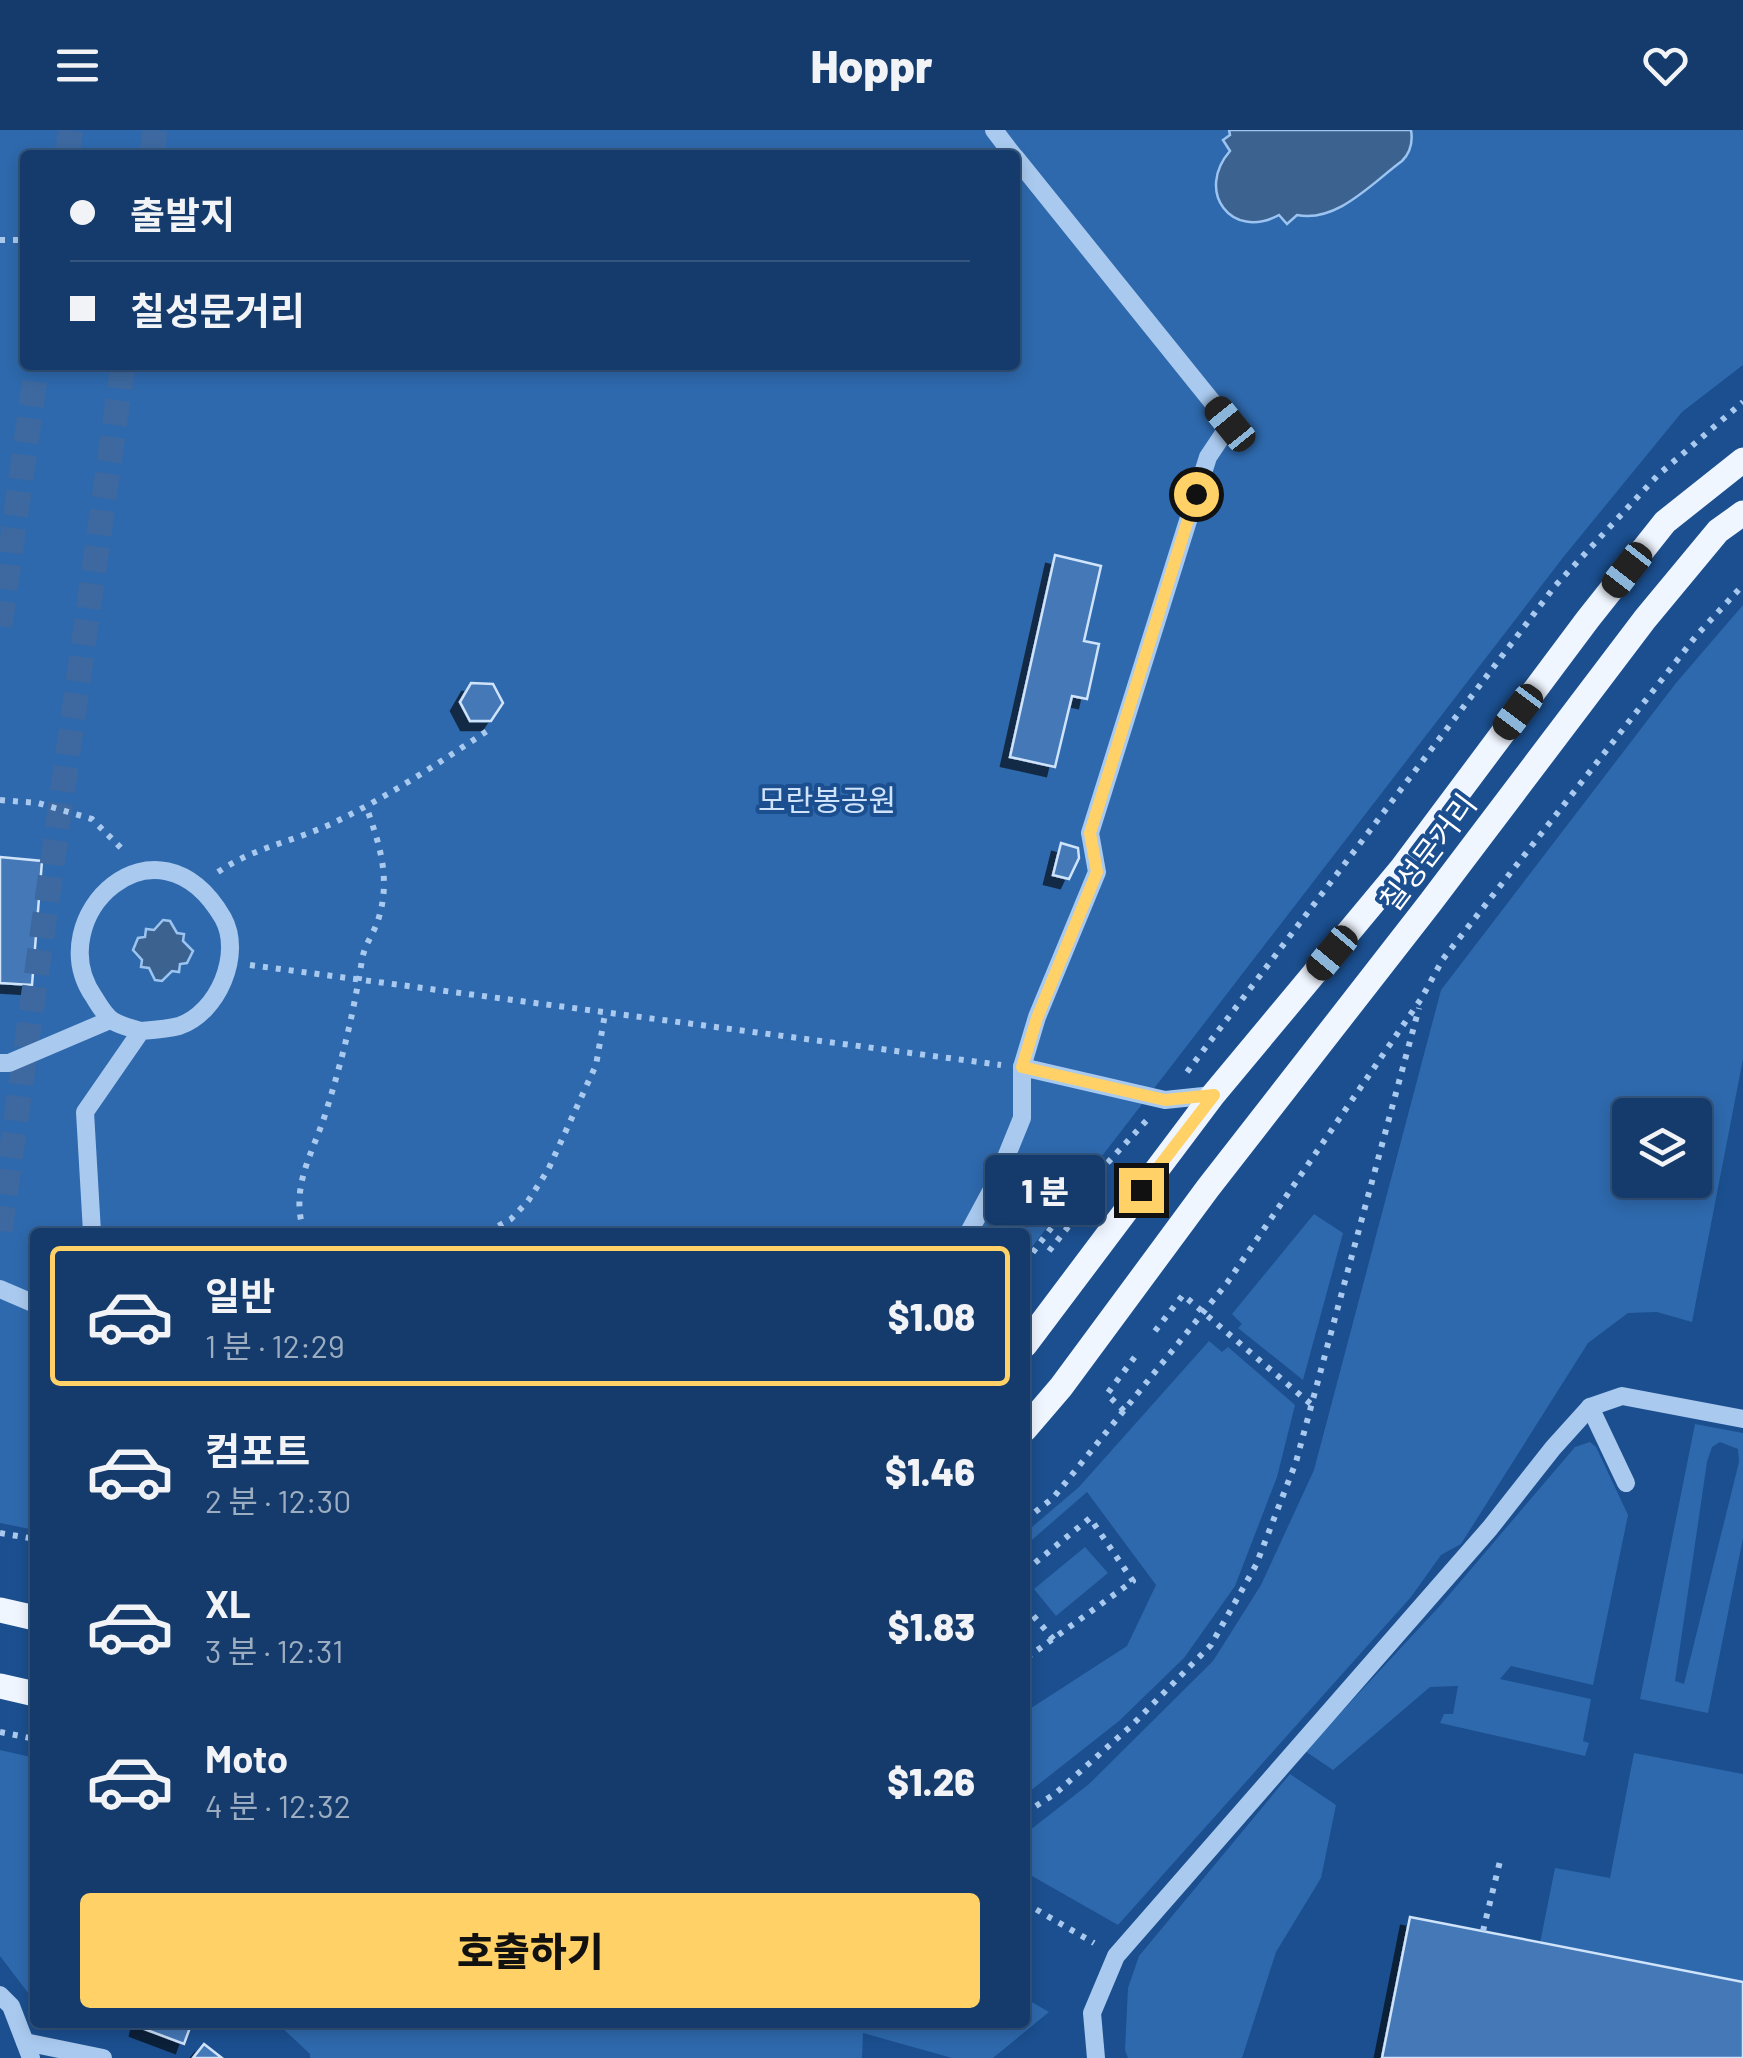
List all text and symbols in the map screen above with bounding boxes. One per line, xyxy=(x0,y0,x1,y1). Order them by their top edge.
icon: menu xyxy=(50,38,105,93)
text: Hoppr xyxy=(810,38,933,92)
icon: heart xyxy=(1638,38,1693,93)
text: 출발지 xyxy=(130,191,235,237)
text: 칠성문거리 xyxy=(130,287,305,333)
car xyxy=(1199,391,1261,457)
route start xyxy=(1174,472,1219,517)
car xyxy=(1597,537,1657,603)
car xyxy=(1488,679,1548,745)
park label: 모란봉공원 xyxy=(758,781,896,817)
street label: 칠성문거리 xyxy=(1371,786,1483,918)
car xyxy=(1301,920,1363,986)
map controls xyxy=(1612,1098,1712,1198)
button: layers xyxy=(1612,1098,1712,1198)
callout: 1 분 xyxy=(986,1155,1106,1225)
route end xyxy=(1119,1168,1164,1213)
text: 1 분 xyxy=(1021,1171,1069,1209)
icon: car xyxy=(85,1271,175,1361)
text: 일반 xyxy=(205,1272,275,1318)
text: $1.08 xyxy=(888,1293,975,1339)
text: 1 분 · 12:29 xyxy=(205,1326,345,1364)
icon: car xyxy=(85,1426,175,1516)
text: 컴포트 xyxy=(205,1427,310,1473)
text: $1.46 xyxy=(885,1448,975,1494)
text: 2 분 · 12:30 xyxy=(205,1481,351,1519)
text: XL xyxy=(205,1580,251,1626)
icon: car xyxy=(85,1581,175,1671)
text: $1.83 xyxy=(888,1603,975,1649)
text: 3 분 · 12:31 xyxy=(205,1631,344,1669)
text: Moto xyxy=(205,1735,288,1781)
icon: car xyxy=(85,1736,175,1826)
text: $1.26 xyxy=(887,1758,975,1804)
text: 4 분 · 12:32 xyxy=(205,1786,351,1824)
button: 호출하기 xyxy=(80,1893,980,2008)

